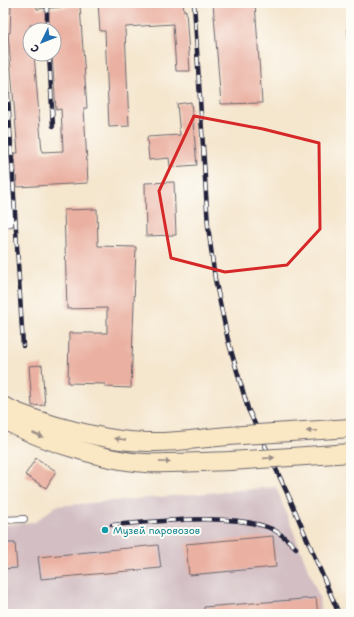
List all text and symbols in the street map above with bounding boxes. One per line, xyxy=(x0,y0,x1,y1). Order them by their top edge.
north arrow xyxy=(22,22,62,62)
text: С xyxy=(27,41,43,56)
one-way arrow xyxy=(306,427,318,434)
one-way arrow xyxy=(33,433,45,439)
one-way arrow xyxy=(114,436,126,442)
one-way arrow xyxy=(263,455,275,462)
one-way arrow xyxy=(159,459,171,466)
place label: Музей паровозов xyxy=(113,524,200,537)
marker: Музей паровозов xyxy=(100,525,110,535)

